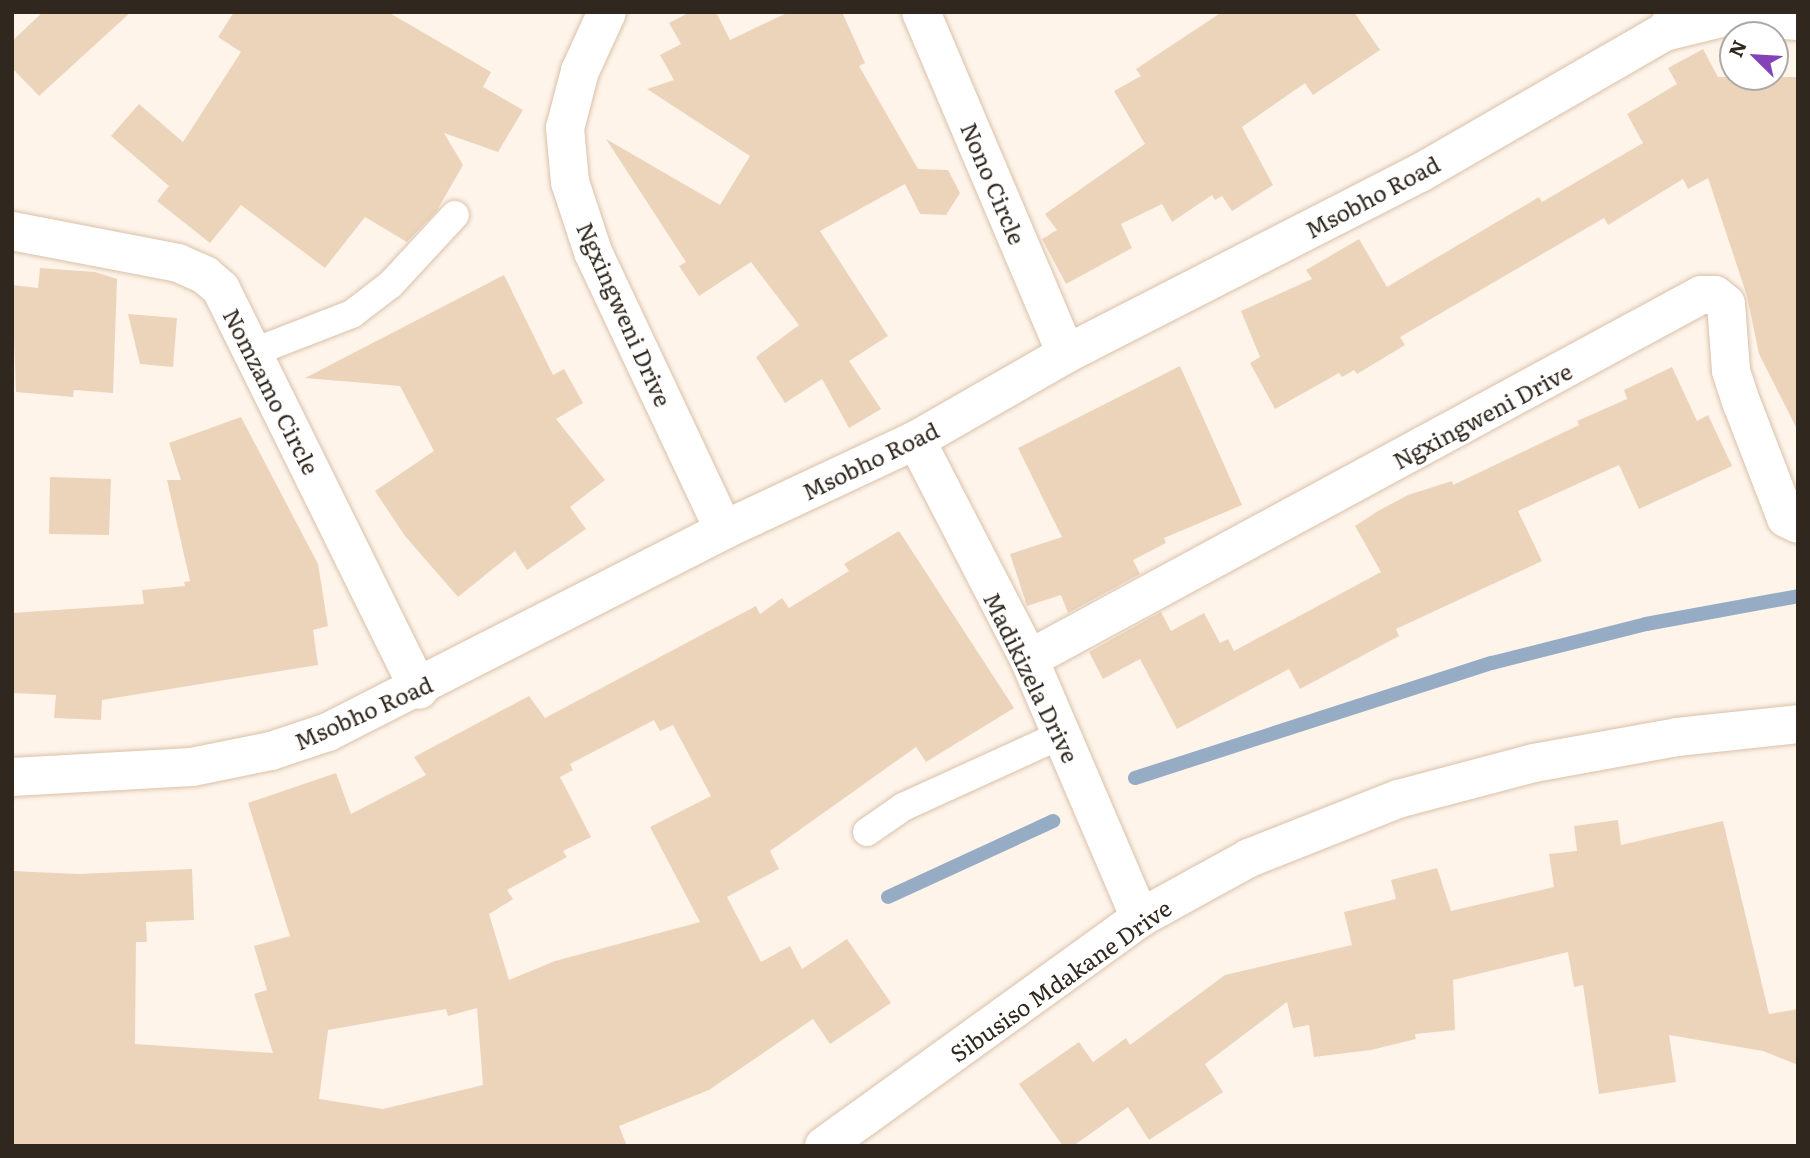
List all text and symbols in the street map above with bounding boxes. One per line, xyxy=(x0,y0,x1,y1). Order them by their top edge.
north arrow xyxy=(1719,21,1789,91)
text: N xyxy=(1721,35,1753,61)
street label: Nono Circle xyxy=(956,118,1032,248)
street label: Msobho Road xyxy=(1300,149,1444,243)
street label: Ngxingweni Drive xyxy=(572,218,678,410)
street label: Nomzamo Circle xyxy=(218,304,326,478)
street label: Ngxingweni Drive xyxy=(1388,356,1576,474)
street label: Msobho Road xyxy=(797,415,943,505)
street label: Madikizela Drive xyxy=(979,587,1085,767)
street label: Msobho Road xyxy=(290,669,436,755)
street label: Sibusiso Mdakane Drive xyxy=(944,893,1176,1067)

